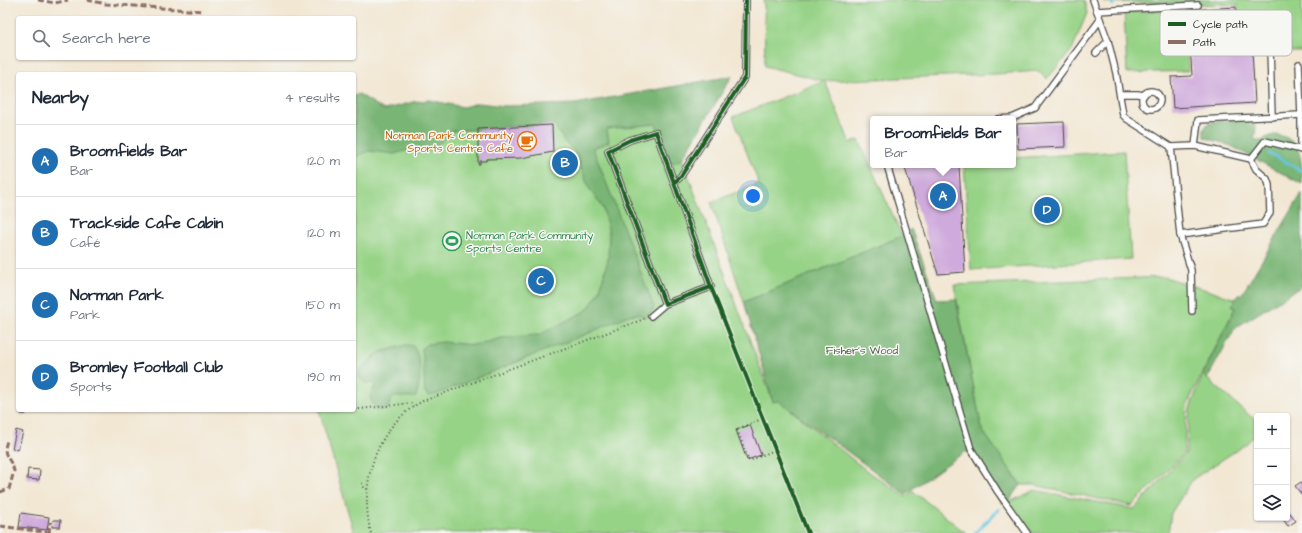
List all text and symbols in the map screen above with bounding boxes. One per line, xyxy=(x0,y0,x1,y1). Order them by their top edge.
legend xyxy=(1160,10,1292,56)
search box xyxy=(16,16,356,60)
text: Cycle path xyxy=(1193,17,1248,33)
icon: search xyxy=(30,27,52,49)
text: Search here xyxy=(62,28,151,49)
text: Path xyxy=(1193,35,1216,50)
text: Nearby xyxy=(32,86,89,110)
text: 4 results xyxy=(285,89,340,107)
popup xyxy=(870,116,1016,168)
text: Broomfields Bar xyxy=(885,123,1001,144)
place label: Norman Park Community Sports Centre Cafe xyxy=(386,128,513,156)
cafe icon: Norman Park Community Sports Centre Cafe xyxy=(516,130,538,152)
text: Broomfields Bar xyxy=(70,141,187,162)
text: Bar xyxy=(885,144,908,162)
pin: B xyxy=(552,148,578,178)
text: A xyxy=(41,152,49,170)
text: 120 m xyxy=(307,152,340,170)
text: Bar xyxy=(70,162,93,180)
pin: A xyxy=(930,181,956,211)
your location xyxy=(743,186,763,206)
pin: D xyxy=(1034,195,1060,225)
text: Trackside Cafe Cabin xyxy=(70,213,223,234)
text: B xyxy=(40,224,50,242)
text: 120 m xyxy=(307,224,340,242)
place label: Norman Park Community Sports Centre xyxy=(466,228,593,256)
sports icon: Norman Park Community Sports Centre xyxy=(441,230,463,252)
text: Café xyxy=(70,234,101,252)
pin: C xyxy=(528,266,554,296)
text: Norman Park xyxy=(70,285,164,306)
text: C xyxy=(40,296,50,314)
text: 150 m xyxy=(306,296,340,314)
text: Park xyxy=(70,306,100,324)
park label: Fisher's Wood xyxy=(826,343,899,358)
text: Bromley Football Club xyxy=(70,357,223,378)
text: D xyxy=(41,368,49,386)
text: 190 m xyxy=(307,368,340,386)
text: Sports xyxy=(70,378,112,396)
map controls xyxy=(1254,413,1290,521)
button: + xyxy=(1254,413,1290,449)
button: − xyxy=(1254,449,1290,485)
button: layers xyxy=(1254,485,1290,521)

